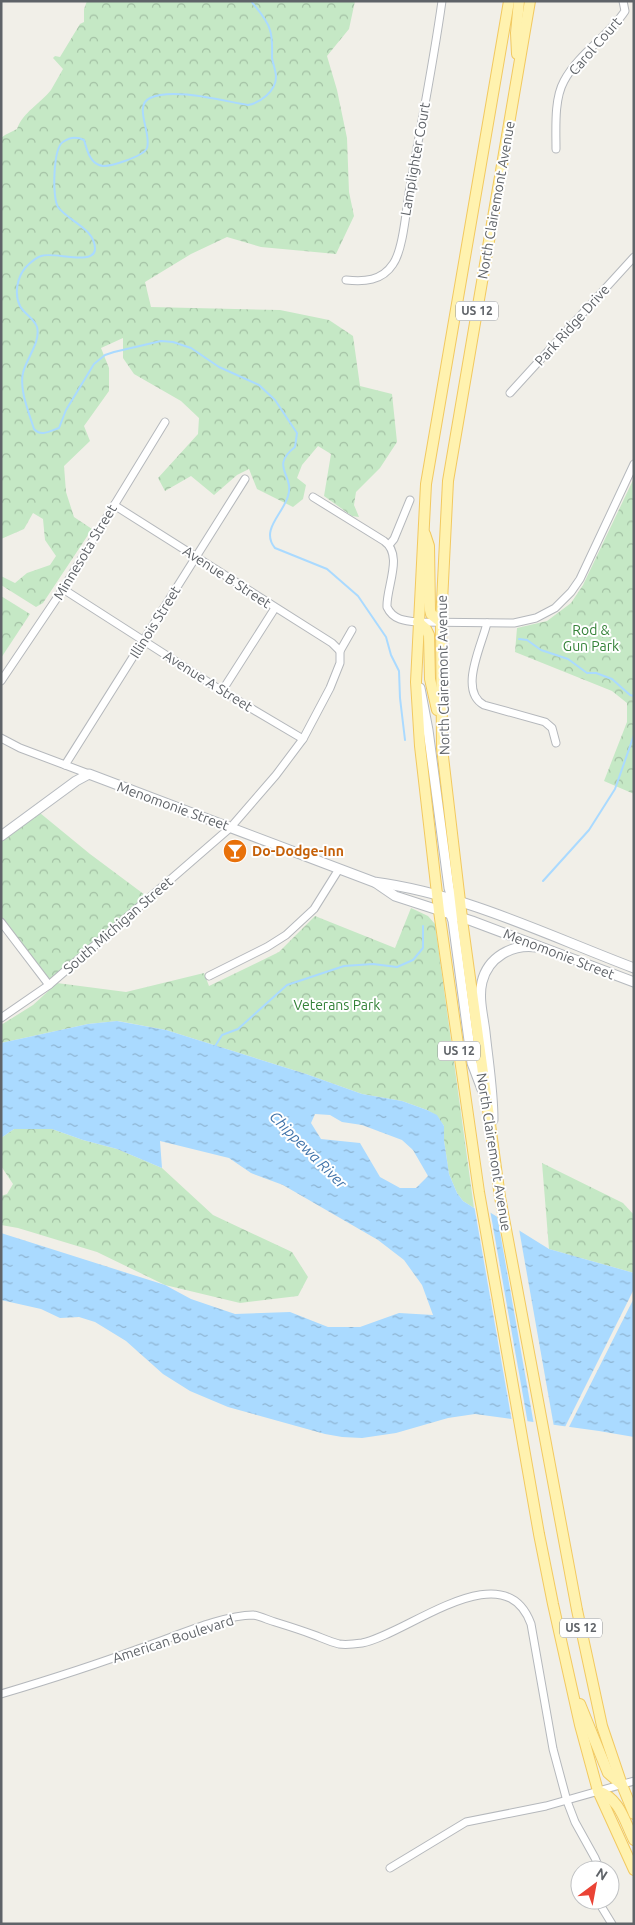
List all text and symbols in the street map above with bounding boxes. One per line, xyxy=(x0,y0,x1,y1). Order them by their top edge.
street label: Carol Court xyxy=(565,13,625,78)
street label: Lamplighter Court xyxy=(397,100,433,217)
street label: North Clairemont Avenue xyxy=(474,120,518,280)
street label: Park Ridge Drive xyxy=(531,281,613,369)
road number: US 12 xyxy=(456,302,498,321)
street label: Minnesota Street xyxy=(50,501,120,603)
street label: Avenue B Street xyxy=(180,543,274,612)
street label: Illinois Street xyxy=(126,582,184,661)
street label: North Clairemont Avenue xyxy=(434,595,452,755)
park label: Rod & Gun Park xyxy=(563,622,619,654)
street label: Avenue A Street xyxy=(161,647,256,715)
street label: Menomonie Street xyxy=(115,778,232,834)
bar icon: Do-Dodge-Inn xyxy=(222,838,248,864)
place label: Do-Dodge-Inn xyxy=(252,843,344,859)
street label: South Michigan Street xyxy=(60,873,176,977)
street label: Menomonie Street xyxy=(501,925,617,983)
park label: Veterans Park xyxy=(294,997,380,1013)
road number: US 12 xyxy=(438,1042,480,1060)
street label: North Clairemont Avenue xyxy=(474,1072,514,1232)
water label: Chippewa River xyxy=(266,1108,351,1192)
street label: American Boulevard xyxy=(110,1612,236,1666)
road number: US 12 xyxy=(560,1619,602,1638)
north arrow xyxy=(570,1860,620,1910)
text: N xyxy=(593,1864,611,1884)

